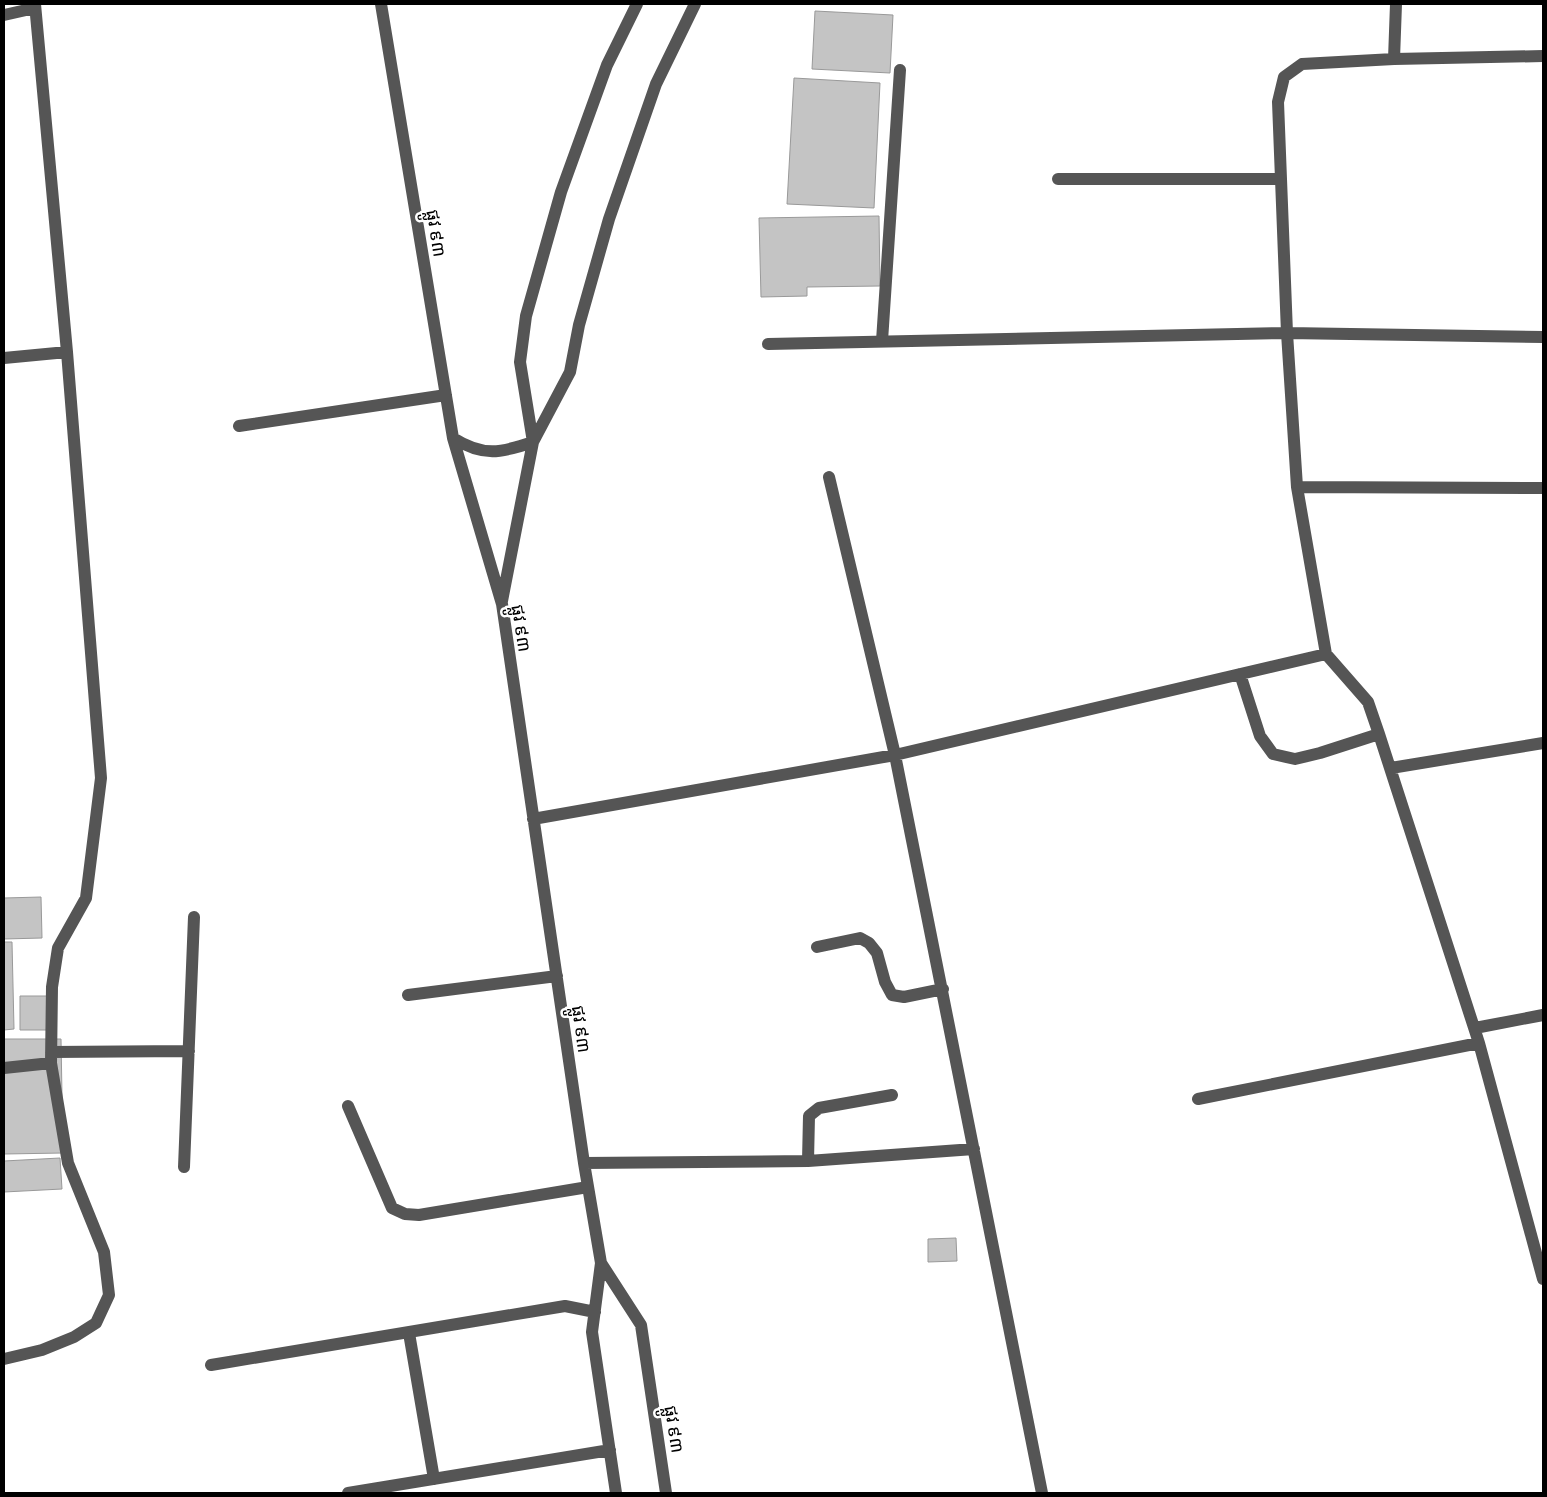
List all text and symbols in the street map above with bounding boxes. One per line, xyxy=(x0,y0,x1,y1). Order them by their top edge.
street label: ផ្លូវ ៩៣ xyxy=(416,208,452,259)
street label: ផ្លូវ ៩៣ xyxy=(501,603,537,654)
street label: ផ្លូវ ៩៣ xyxy=(562,1004,596,1055)
street label: ផ្លូវ ៩៣ xyxy=(654,1404,690,1455)

